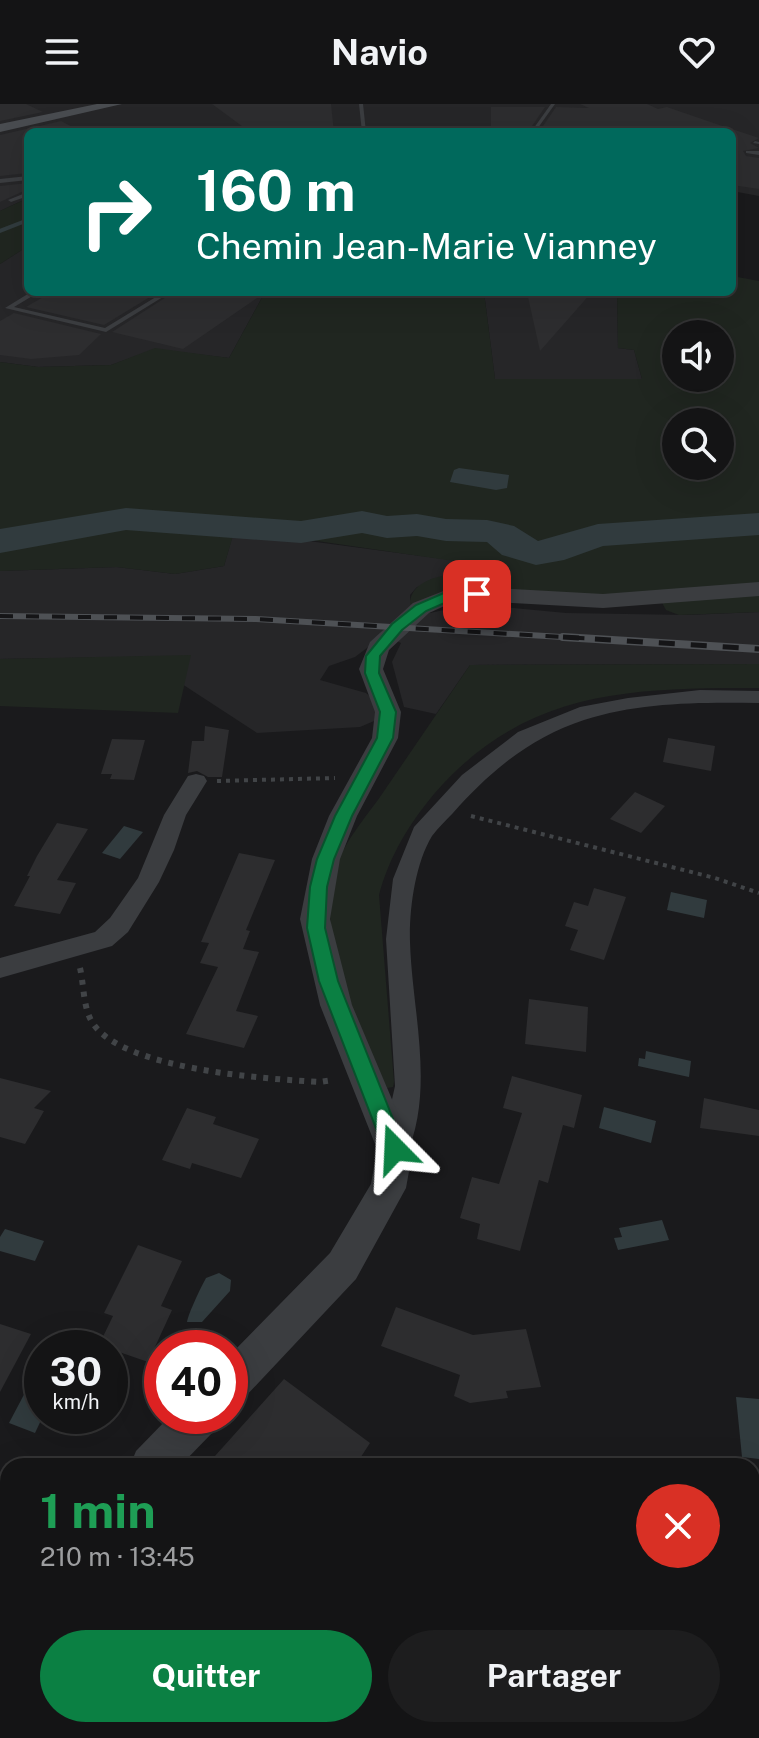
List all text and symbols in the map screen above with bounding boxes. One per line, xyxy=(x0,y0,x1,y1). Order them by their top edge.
icon: menu xyxy=(40,30,84,74)
icon: heart xyxy=(675,30,719,74)
text: Navio xyxy=(331,31,428,73)
text: 160 m xyxy=(196,158,356,224)
icon: right xyxy=(64,160,168,264)
text: Chemin Jean-Marie Vianney xyxy=(196,225,657,267)
map controls xyxy=(662,320,734,480)
button: sound xyxy=(662,320,734,392)
button: search xyxy=(662,408,734,480)
pin xyxy=(443,560,511,628)
icon: arrive xyxy=(455,572,499,616)
position arrow xyxy=(353,1107,437,1191)
speed limit sign: 40 xyxy=(144,1330,248,1434)
text: 30 xyxy=(50,1348,102,1395)
text: km/h xyxy=(52,1390,100,1414)
text: 1 min xyxy=(40,1482,156,1539)
button: close xyxy=(636,1484,720,1568)
text: 210 m · 13:45 xyxy=(40,1541,195,1572)
button: Quitter xyxy=(40,1630,372,1722)
button: Partager xyxy=(388,1630,720,1722)

